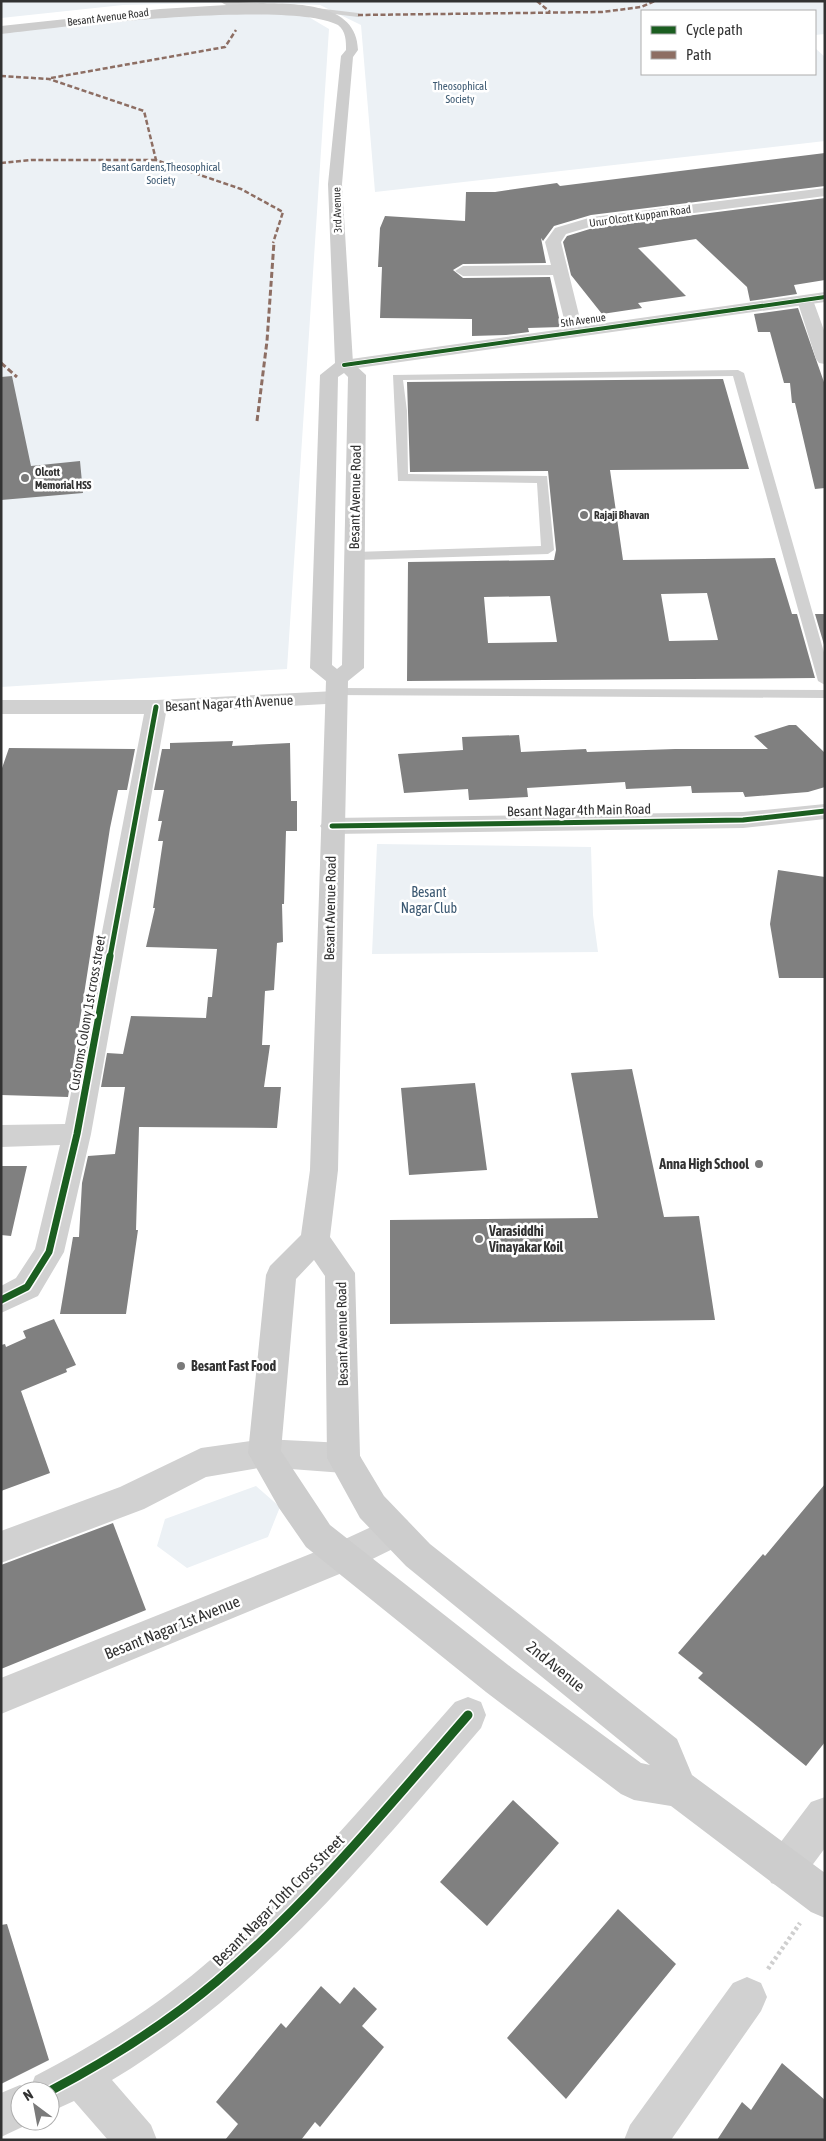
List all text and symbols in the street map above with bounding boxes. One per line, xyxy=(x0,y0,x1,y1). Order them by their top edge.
street label: Besant Avenue Road xyxy=(66,6,150,28)
legend xyxy=(641,10,816,75)
text: Cycle path xyxy=(686,21,743,38)
text: Path xyxy=(686,46,712,63)
park label: Theosophical Society xyxy=(433,80,487,105)
park label: Besant Gardens,Theosophical Society xyxy=(101,161,221,186)
street label: 3rd Avenue xyxy=(330,187,344,233)
street label: Urur Olcott Kuppam Road xyxy=(588,203,692,229)
street label: 5th Avenue xyxy=(560,311,606,329)
street label: Besant Avenue Road xyxy=(346,445,364,549)
place label: Olcott Memorial HSS xyxy=(35,466,92,491)
marker: Olcott Memorial HSS xyxy=(19,472,31,484)
marker: Rajaji Bhavan xyxy=(578,509,590,521)
place label: Rajaji Bhavan xyxy=(594,509,649,521)
street label: Besant Nagar 4th Avenue xyxy=(165,692,293,714)
street label: Besant Nagar 4th Main Road xyxy=(507,801,651,819)
street label: Besant Avenue Road xyxy=(321,856,339,960)
park label: Besant Nagar Club xyxy=(401,884,458,916)
street label: Customs Colony 1st cross street xyxy=(65,934,109,1092)
place label: Anna High School xyxy=(658,1156,749,1172)
marker: Anna High School xyxy=(753,1158,765,1170)
place label: Varasiddhi Vinayakar Koil xyxy=(488,1223,564,1255)
marker: Varasiddhi Vinayakar Koil xyxy=(473,1233,485,1245)
street label: Besant Avenue Road xyxy=(333,1282,351,1386)
place label: Besant Fast Food xyxy=(191,1358,276,1374)
marker: Besant Fast Food xyxy=(175,1360,187,1372)
street label: Besant Nagar 1st Avenue xyxy=(102,1592,243,1663)
street label: 2nd Avenue xyxy=(523,1637,589,1695)
street label: Besant Nagar 10th Cross Street xyxy=(209,1830,348,1970)
north arrow xyxy=(10,2081,60,2131)
text: N xyxy=(20,2086,36,2104)

